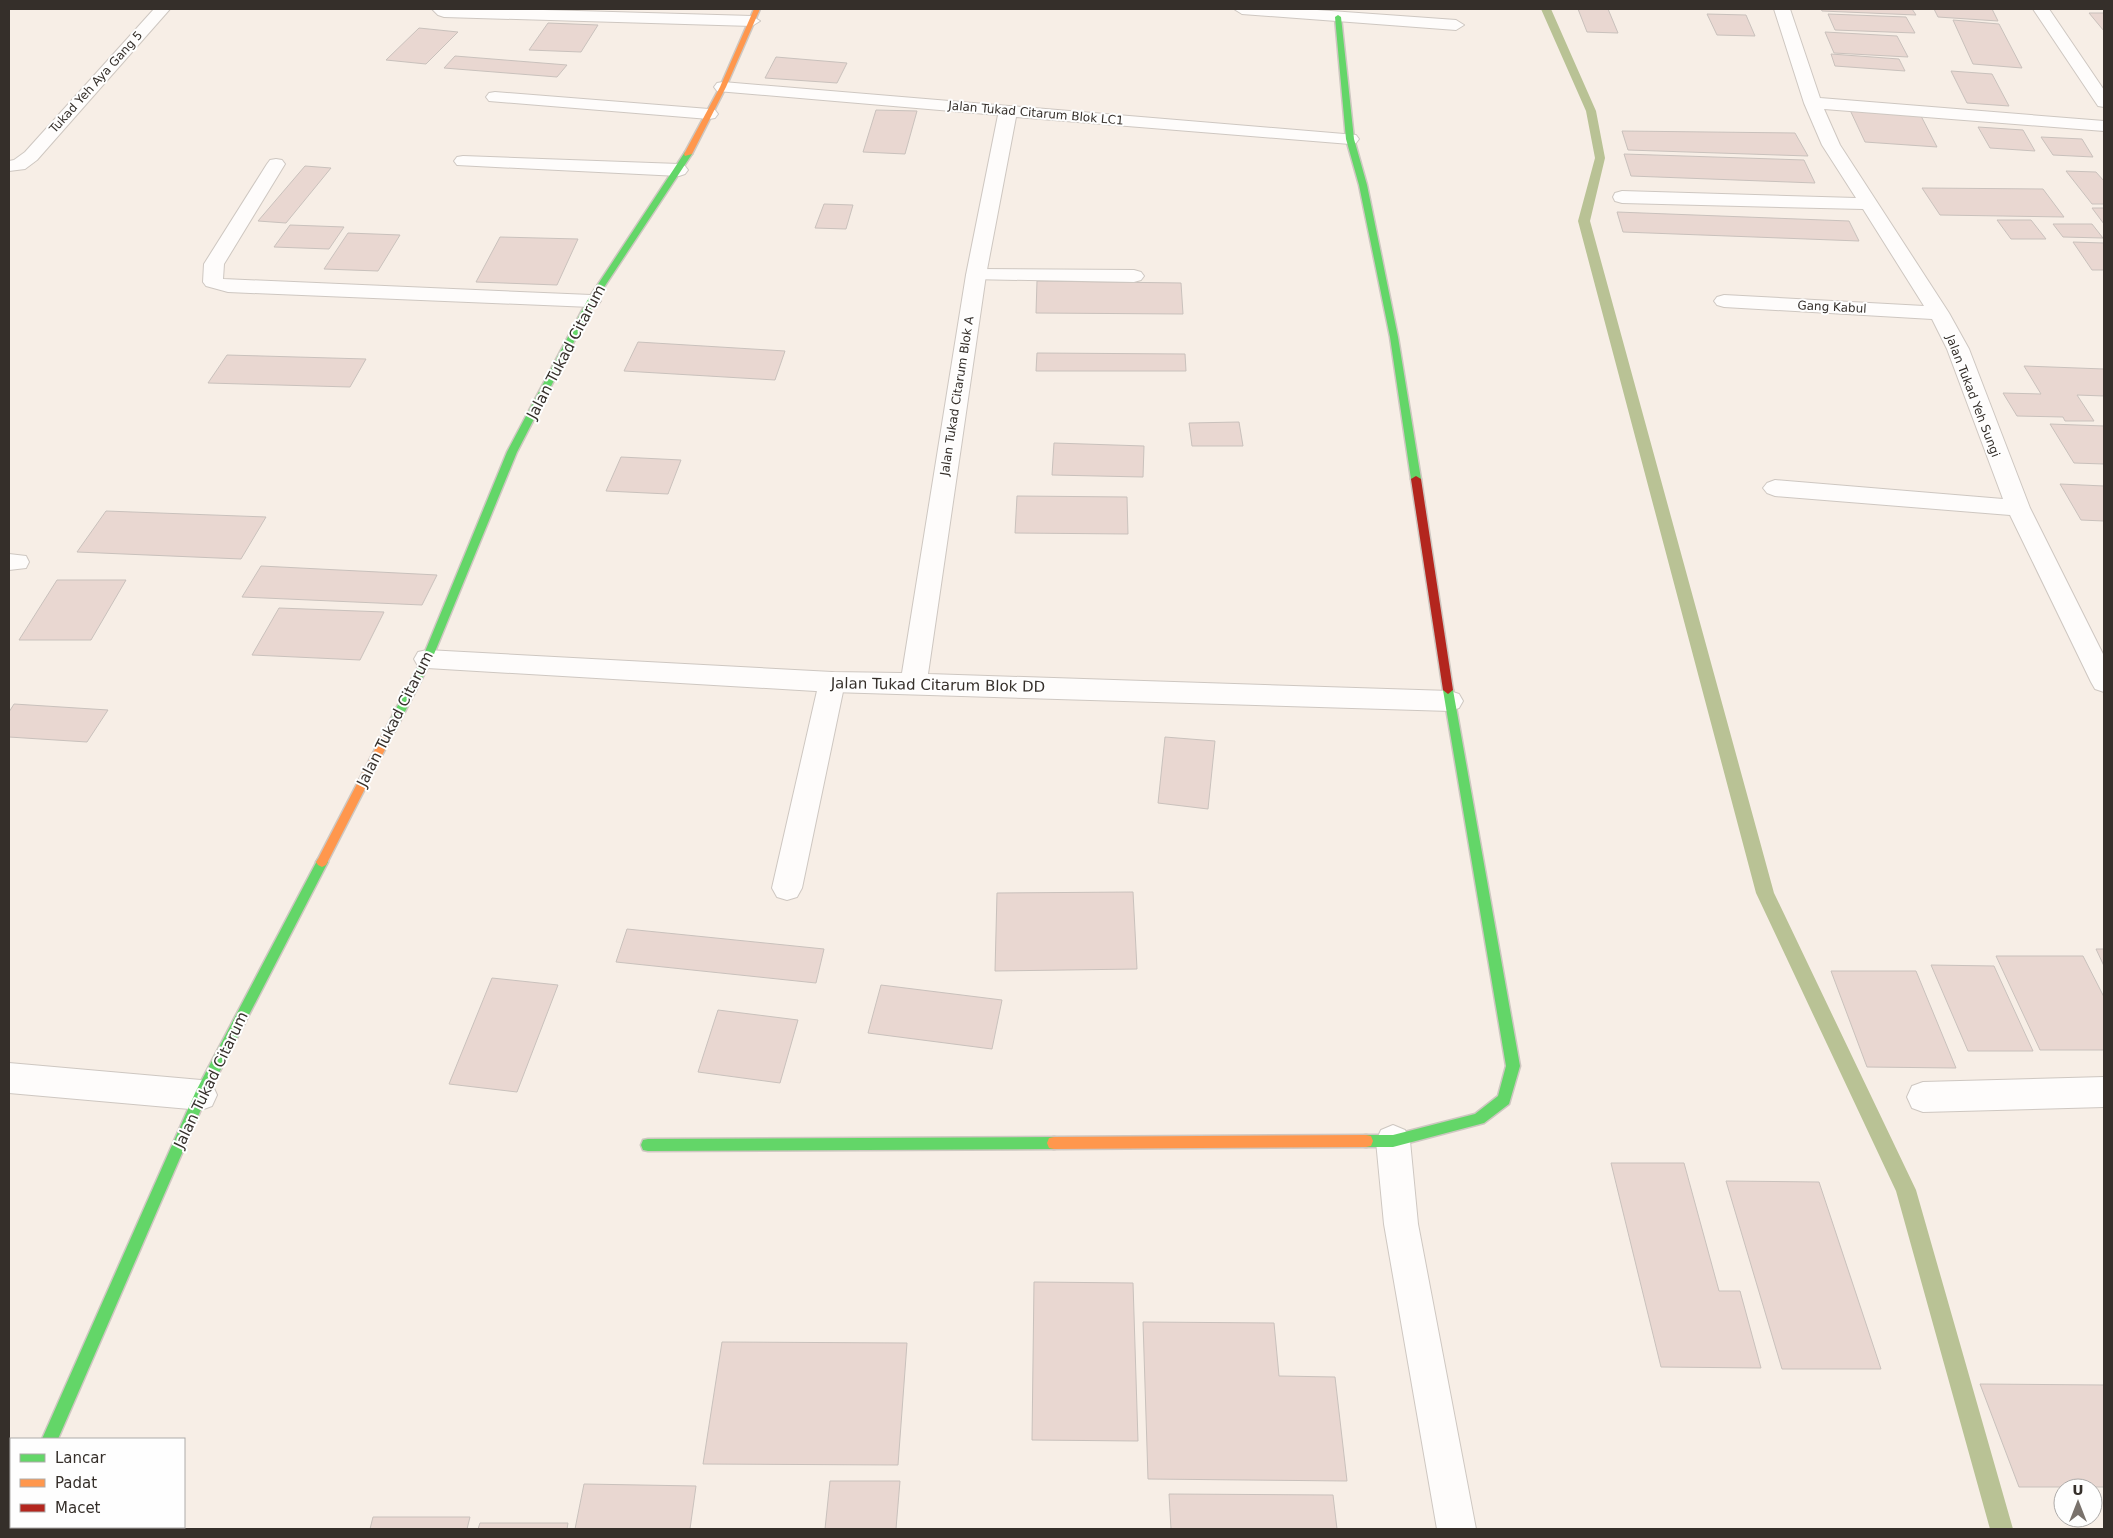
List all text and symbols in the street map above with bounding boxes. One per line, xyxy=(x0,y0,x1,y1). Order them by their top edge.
street label: Tukad Yeh Aya Gang 5 xyxy=(46,28,145,137)
street label: Jalan Tukad Citarum Blok LC1 xyxy=(947,98,1124,128)
street label: Jalan Tukad Citarum xyxy=(522,282,609,423)
street label: Gang Kabul xyxy=(1797,298,1867,316)
street label: Jalan Tukad Citarum Blok A xyxy=(937,314,977,478)
street label: Jalan Tukad Yeh Sungi xyxy=(1943,332,2003,459)
street label: Jalan Tukad Citarum xyxy=(353,648,437,791)
street label: Jalan Tukad Citarum Blok DD xyxy=(830,674,1045,696)
street label: Jalan Tukad Citarum xyxy=(170,1009,252,1152)
legend xyxy=(10,1438,185,1528)
text: Lancar xyxy=(55,1449,106,1467)
text: Padat xyxy=(55,1474,97,1492)
north arrow xyxy=(2053,1478,2103,1528)
text: U xyxy=(2072,1482,2084,1498)
text: Macet xyxy=(55,1499,101,1517)

